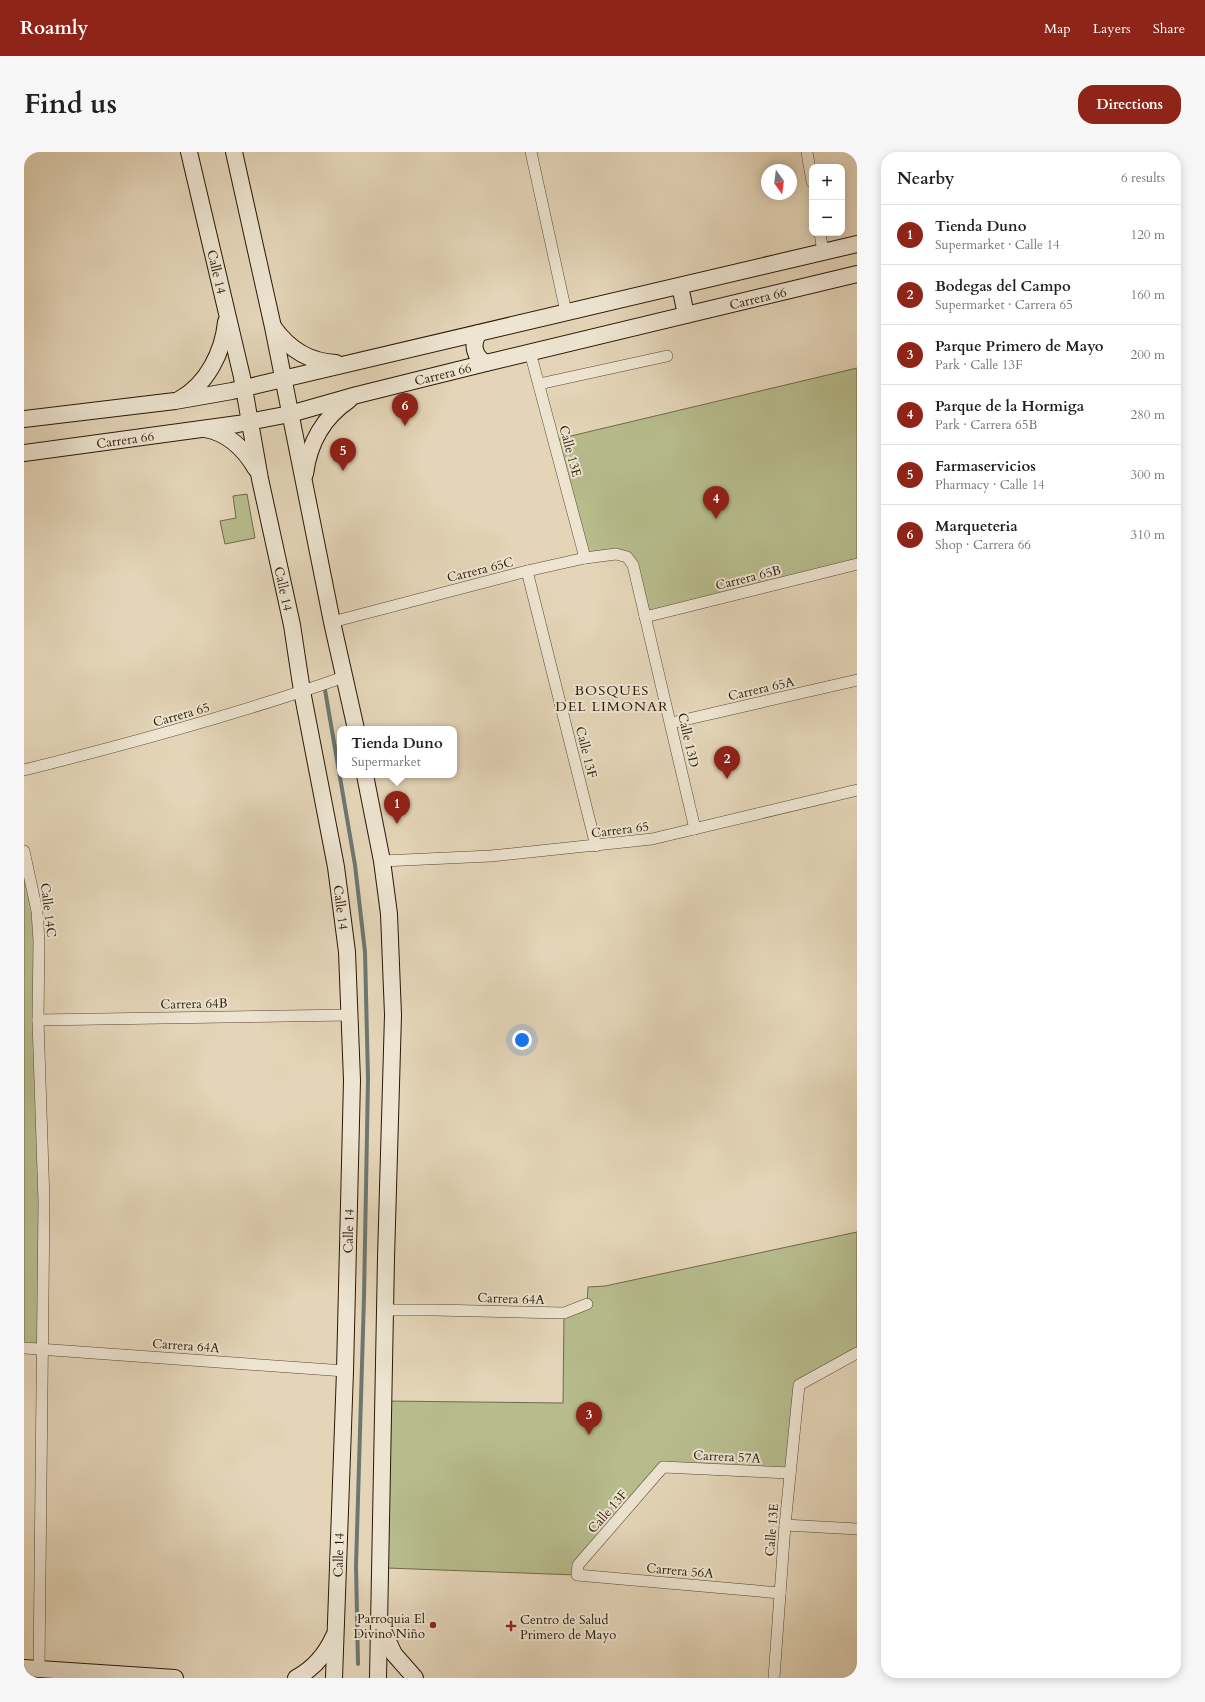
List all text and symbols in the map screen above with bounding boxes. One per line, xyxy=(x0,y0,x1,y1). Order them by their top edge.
text: Roamly xyxy=(20,15,88,41)
text: Map xyxy=(1044,19,1071,38)
text: Layers xyxy=(1093,19,1131,38)
text: Share xyxy=(1153,19,1185,38)
text: Find us xyxy=(24,85,117,123)
button: Directions xyxy=(1078,85,1181,124)
north arrow xyxy=(761,164,797,200)
map controls xyxy=(809,164,845,236)
button: + xyxy=(809,164,845,200)
text: Nearby xyxy=(897,167,954,190)
text: 6 results xyxy=(1121,169,1165,187)
button: − xyxy=(809,200,845,236)
text: Tienda Duno xyxy=(935,216,1027,236)
text: 1 xyxy=(907,226,913,244)
text: 120 m xyxy=(1131,226,1165,244)
text: Supermarket · Calle 14 xyxy=(935,236,1060,254)
street label: Calle 14 xyxy=(202,248,230,296)
text: Bodegas del Campo xyxy=(935,276,1071,296)
street label: Carrera 66 xyxy=(728,283,789,314)
text: 2 xyxy=(907,286,913,304)
text: 160 m xyxy=(1131,286,1165,304)
text: Supermarket · Carrera 65 xyxy=(935,296,1073,314)
text: Parque Primero de Mayo xyxy=(935,336,1104,356)
text: 3 xyxy=(907,346,913,364)
text: 200 m xyxy=(1131,346,1165,364)
text: Park · Calle 13F xyxy=(935,356,1023,374)
street label: Carrera 66 xyxy=(413,359,474,390)
pin: 6 xyxy=(392,393,418,426)
text: Parque de la Hormiga xyxy=(935,396,1084,416)
text: 4 xyxy=(907,406,913,424)
text: 280 m xyxy=(1131,406,1165,424)
text: Park · Carrera 65B xyxy=(935,416,1037,434)
street label: Calle 13E xyxy=(554,423,586,479)
street label: Carrera 66 xyxy=(95,427,156,453)
pin: 5 xyxy=(330,438,356,471)
text: Farmaservicios xyxy=(935,456,1036,476)
text: 5 xyxy=(907,466,913,484)
text: 300 m xyxy=(1131,466,1165,484)
text: Pharmacy · Calle 14 xyxy=(935,476,1045,494)
pin: 4 xyxy=(703,486,729,519)
text: Marqueteria xyxy=(935,516,1018,536)
text: 6 xyxy=(907,526,913,544)
text: 310 m xyxy=(1131,526,1165,544)
text: Shop · Carrera 66 xyxy=(935,536,1031,554)
street label: Carrera 65C xyxy=(445,553,515,587)
street label: Carrera 65B xyxy=(714,561,783,595)
street label: Calle 14 xyxy=(269,565,297,613)
street label: Carrera 65A xyxy=(726,672,797,705)
district label: BOSQUES DEL LIMONAR xyxy=(555,681,669,716)
street label: Carrera 65 xyxy=(151,698,212,732)
street label: Calle 13D xyxy=(673,711,703,769)
street label: Calle 13F xyxy=(571,725,601,780)
popup xyxy=(337,726,457,778)
text: Tienda Duno xyxy=(351,733,443,753)
pin: 2 xyxy=(714,746,740,779)
text: Supermarket xyxy=(351,753,421,771)
pin: 1 xyxy=(384,791,410,824)
street label: Carrera 65 xyxy=(590,818,650,842)
street label: Calle 14C xyxy=(36,882,60,938)
street label: Calle 14 xyxy=(328,884,352,931)
street label: Carrera 64B xyxy=(160,994,228,1014)
your location xyxy=(512,1030,532,1050)
street label: Calle 14 xyxy=(339,1208,359,1254)
street label: Carrera 64A xyxy=(477,1289,546,1309)
street label: Carrera 64A xyxy=(152,1335,221,1357)
pin: 3 xyxy=(576,1402,602,1435)
street label: Carrera 57A xyxy=(693,1446,762,1468)
street label: Calle 13F xyxy=(584,1486,632,1537)
street label: Calle 13E xyxy=(761,1503,783,1557)
street label: Calle 14 xyxy=(329,1532,349,1578)
street label: Carrera 56A xyxy=(646,1559,715,1583)
place label: Parroquia El Divino Niño xyxy=(353,1610,426,1643)
place label: Centro de Salud Primero de Mayo xyxy=(520,1611,616,1644)
marker: Parroquia El Divino Niño xyxy=(428,1620,438,1630)
marker: Centro de Salud Primero de Mayo xyxy=(505,1620,517,1632)

